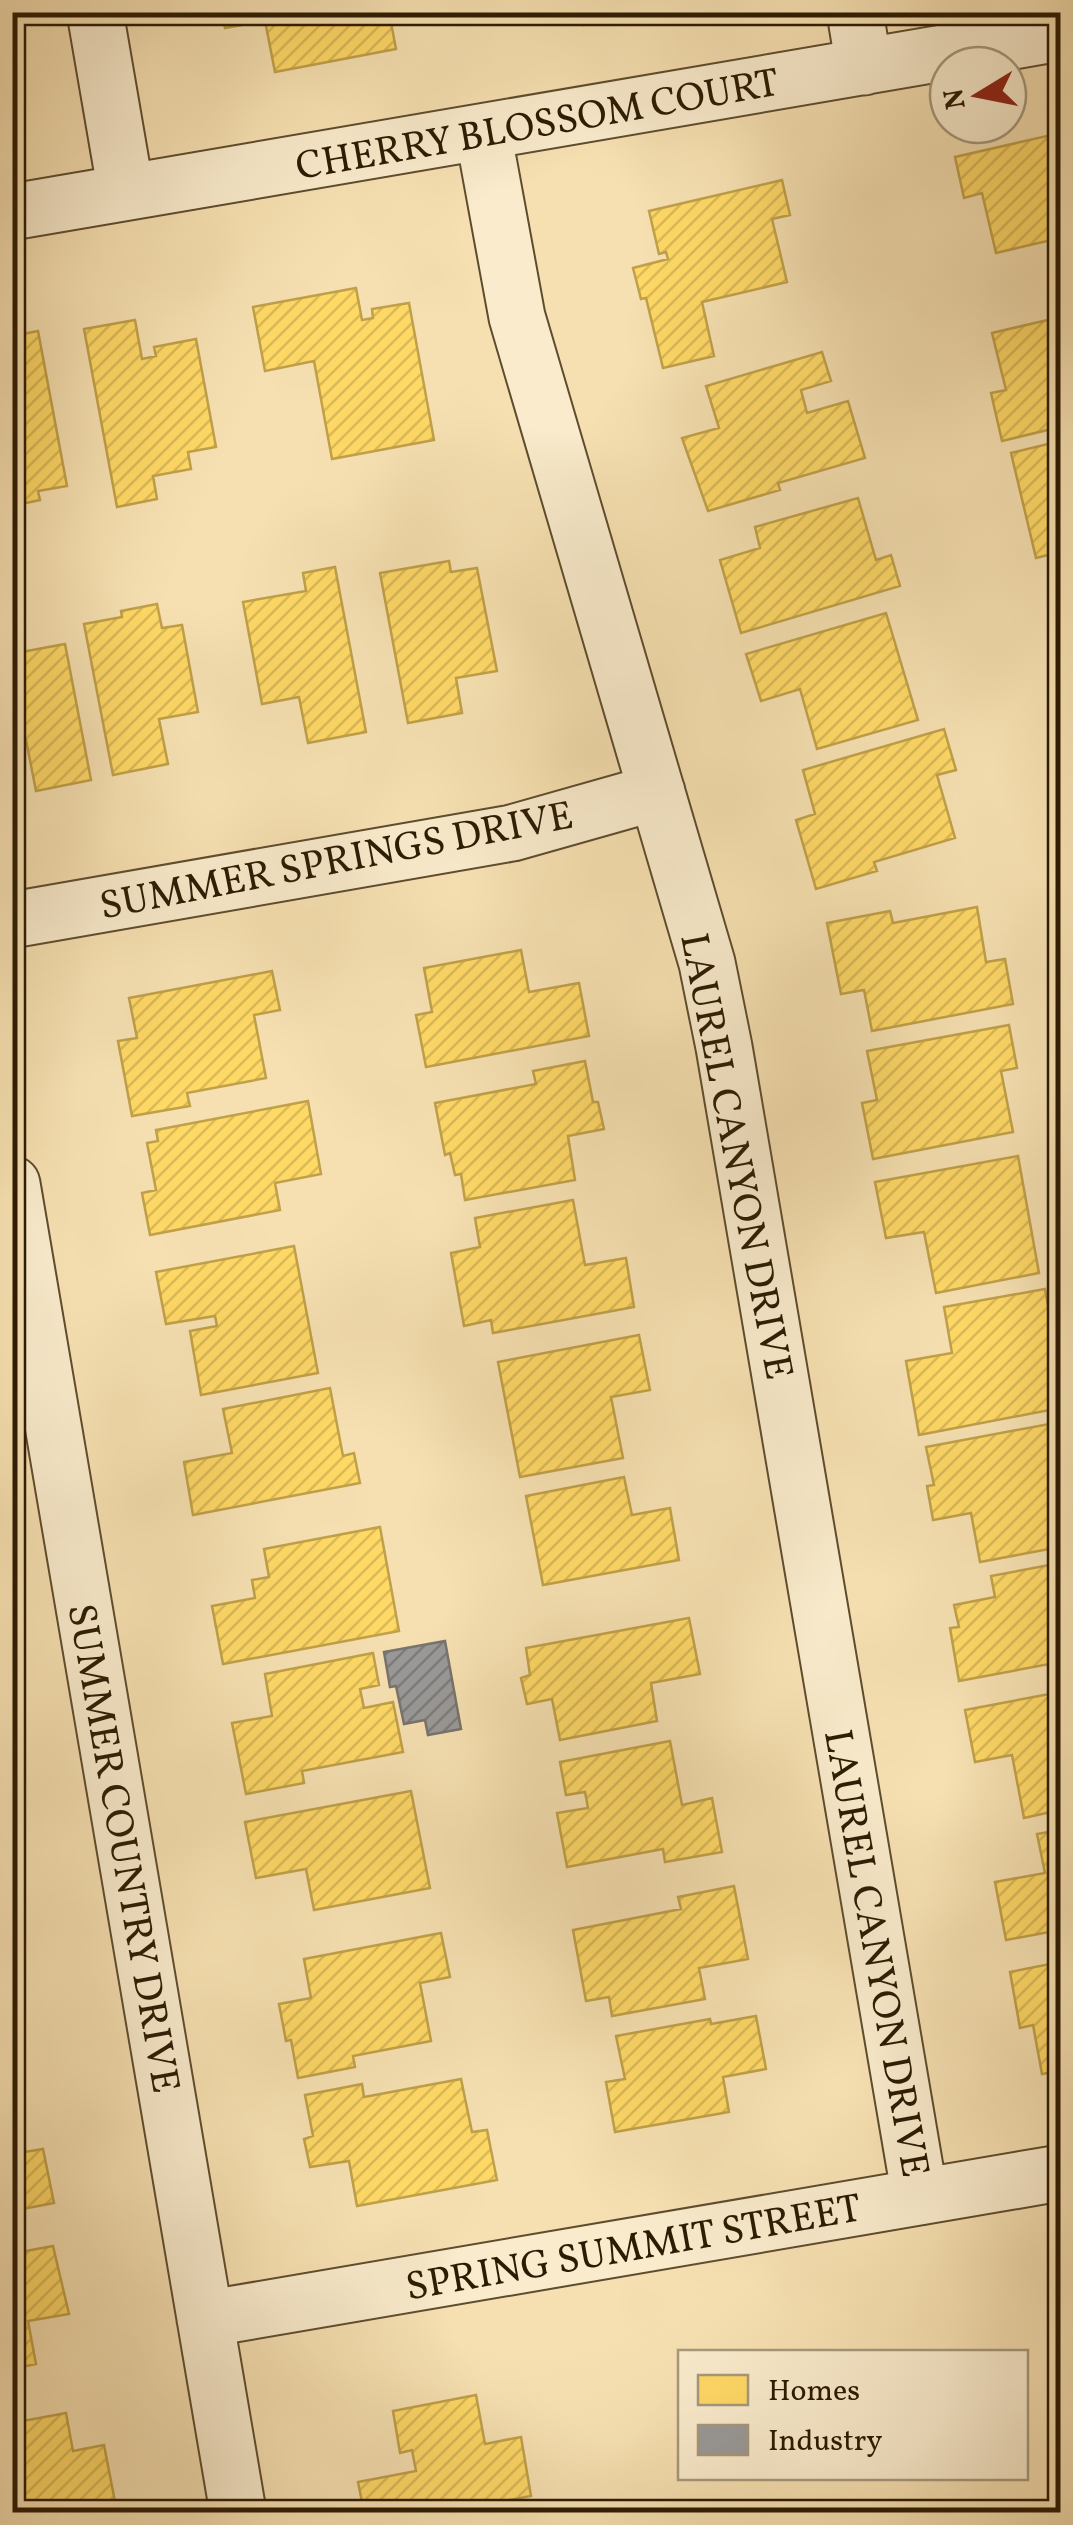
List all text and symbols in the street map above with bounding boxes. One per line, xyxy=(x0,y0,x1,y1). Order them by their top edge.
north arrow xyxy=(928,45,1028,145)
street label: CHERRY BLOSSOM COURT xyxy=(292,57,784,197)
text: N xyxy=(935,86,977,112)
street label: SUMMER SPRINGS DRIVE xyxy=(95,790,578,936)
street label: LAUREL CANYON DRIVE xyxy=(663,929,805,1385)
street label: SUMMER COUNTRY DRIVE xyxy=(50,1600,192,2098)
street label: LAUREL CANYON DRIVE xyxy=(807,1725,941,2182)
street label: SPRING SUMMIT STREET xyxy=(402,2182,866,2318)
legend xyxy=(678,2350,1028,2480)
text: Homes xyxy=(768,2371,860,2413)
text: Industry xyxy=(768,2421,883,2463)

